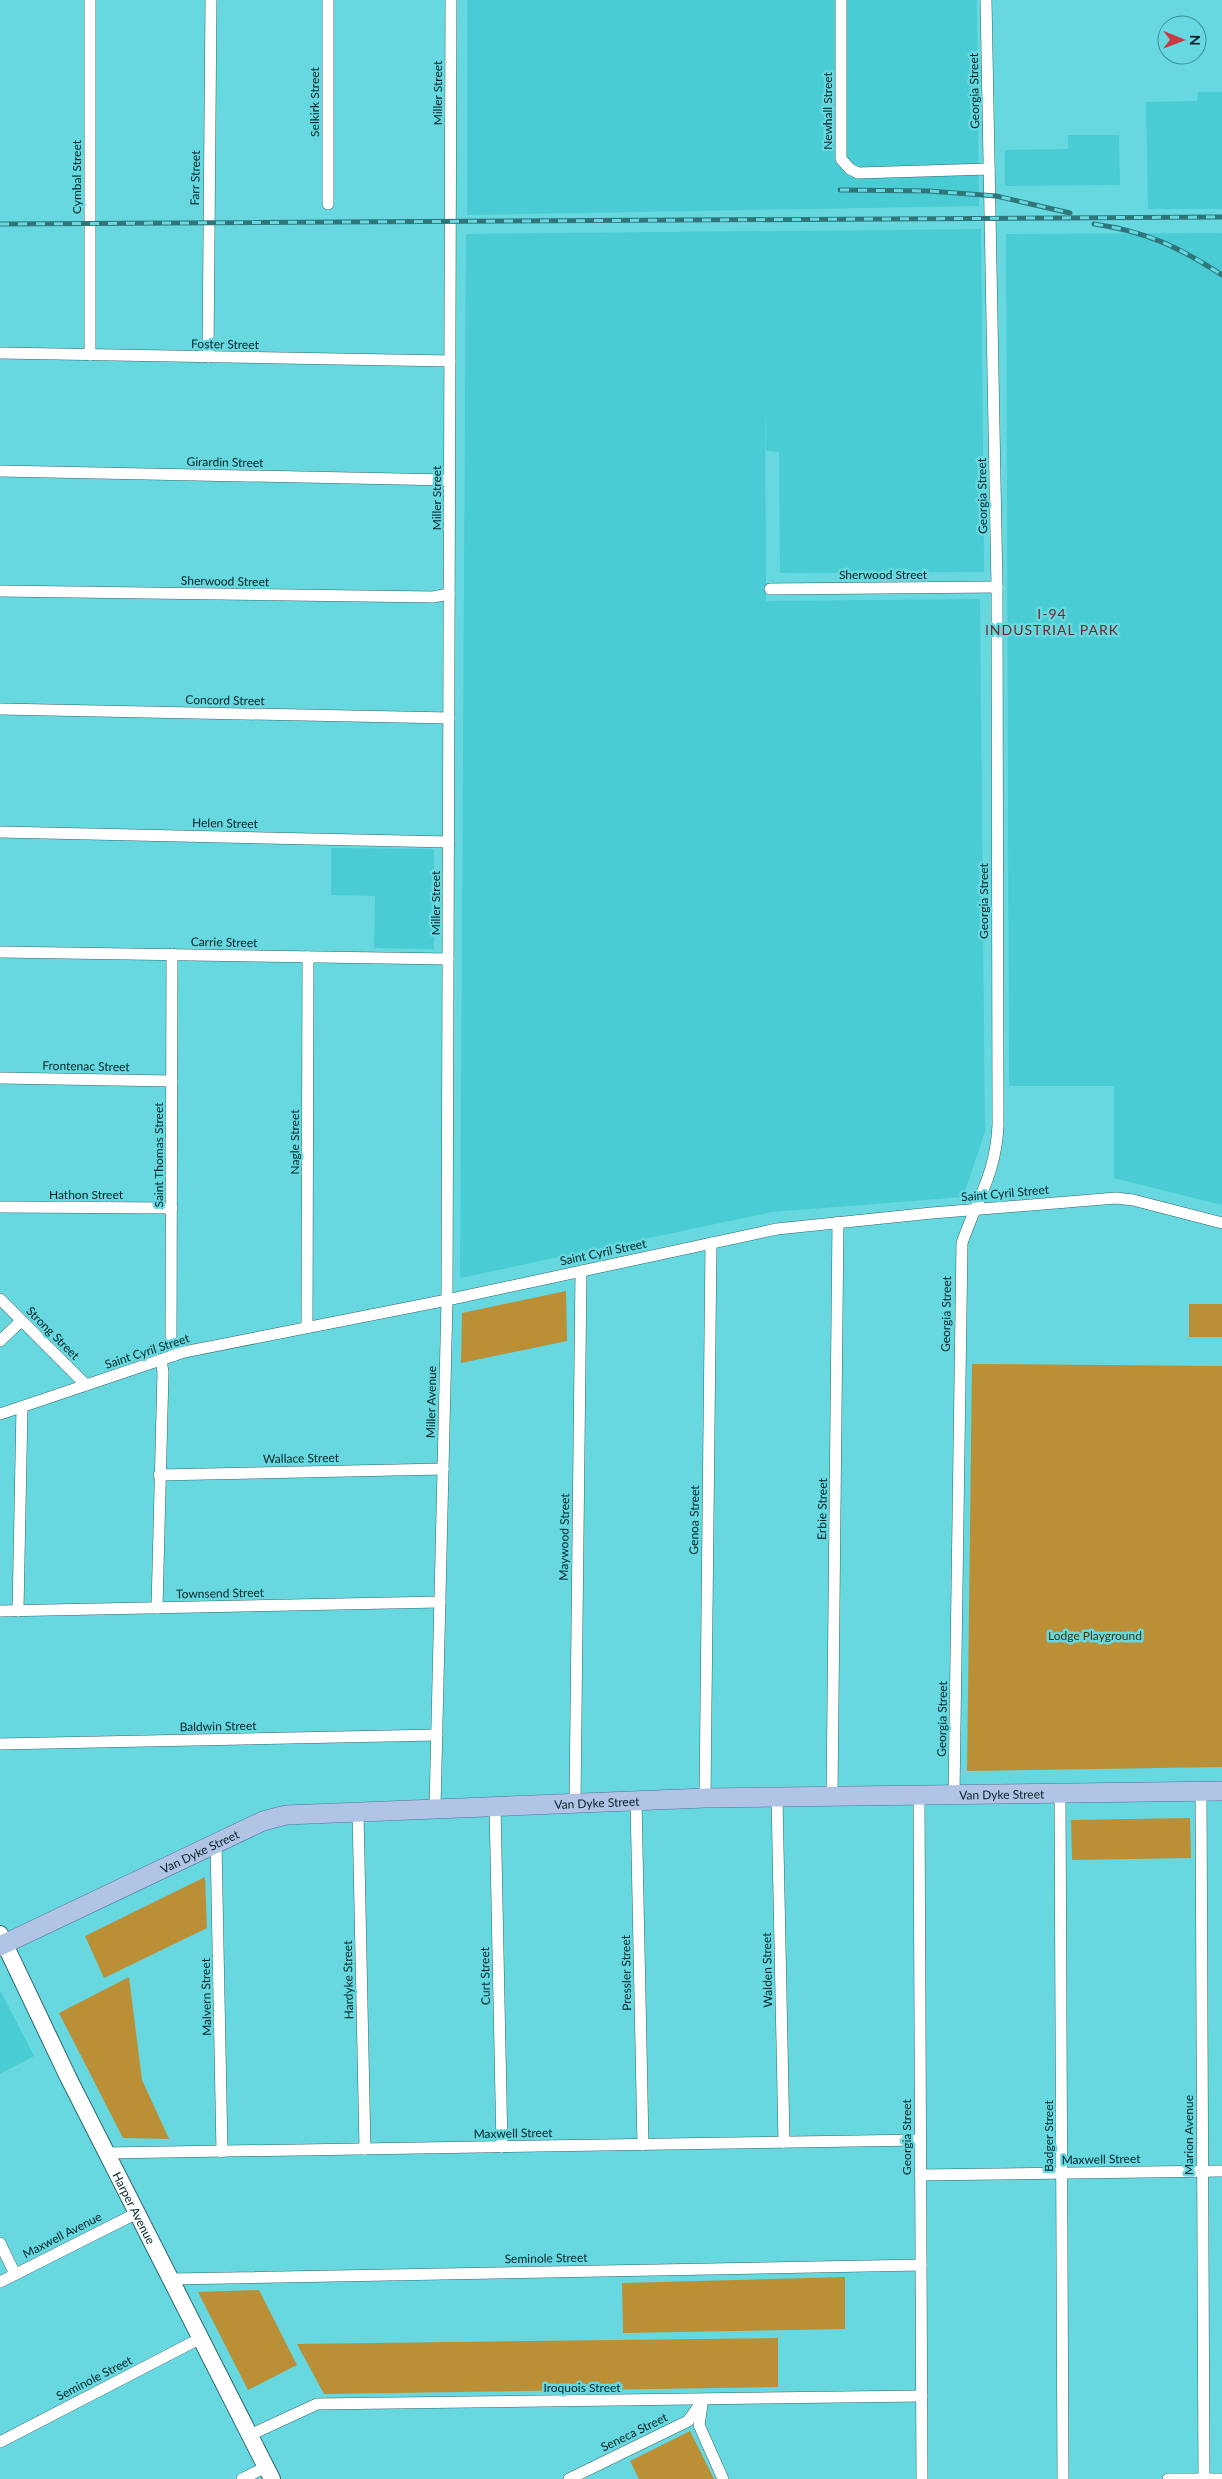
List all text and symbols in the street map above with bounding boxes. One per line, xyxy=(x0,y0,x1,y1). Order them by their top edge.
north arrow xyxy=(1157,15,1207,65)
text: N xyxy=(1187,35,1204,46)
street label: Georgia Street xyxy=(966,52,982,129)
street label: Miller Street xyxy=(430,60,445,125)
street label: Selkirk Street xyxy=(307,66,322,137)
street label: Newhall Street xyxy=(820,71,835,150)
street label: Cymbal Street xyxy=(69,139,84,214)
street label: Farr Street xyxy=(187,150,203,206)
street label: Foster Street xyxy=(191,336,260,352)
street label: Girardin Street xyxy=(186,454,264,470)
street label: Georgia Street xyxy=(974,457,990,534)
street label: Miller Street xyxy=(429,465,444,530)
street label: Sherwood Street xyxy=(839,567,928,582)
street label: Sherwood Street xyxy=(181,573,270,589)
district label: I-94 INDUSTRIAL PARK xyxy=(985,605,1119,638)
street label: Concord Street xyxy=(185,692,265,708)
street label: Helen Street xyxy=(192,815,259,831)
street label: Georgia Street xyxy=(976,862,991,939)
street label: Miller Street xyxy=(428,870,443,935)
street label: Carrie Street xyxy=(191,934,258,950)
street label: Frontenac Street xyxy=(42,1058,131,1074)
street label: Saint Thomas Street xyxy=(151,1102,166,1208)
street label: Nagle Street xyxy=(287,1109,302,1175)
street label: Saint Cyril Street xyxy=(961,1182,1050,1204)
street label: Hathon Street xyxy=(49,1187,124,1202)
street label: Saint Cyril Street xyxy=(558,1235,648,1268)
street label: Georgia Street xyxy=(938,1275,954,1352)
street label: Strong Street xyxy=(23,1303,83,1363)
street label: Saint Cyril Street xyxy=(103,1330,192,1372)
street label: Miller Avenue xyxy=(423,1366,439,1438)
street label: Wallace Street xyxy=(263,1450,340,1466)
street label: Erbie Street xyxy=(814,1477,830,1540)
street label: Genoa Street xyxy=(686,1485,702,1555)
street label: Maywood Street xyxy=(556,1493,572,1581)
street label: Townsend Street xyxy=(176,1585,265,1601)
park label: Lodge Playground xyxy=(1048,1628,1142,1643)
street label: Georgia Street xyxy=(934,1680,950,1757)
street label: Baldwin Street xyxy=(179,1718,257,1734)
street label: Van Dyke Street xyxy=(959,1786,1045,1802)
street label: Van Dyke Street xyxy=(554,1793,640,1812)
street label: Van Dyke Street xyxy=(158,1826,242,1876)
street label: Walden Street xyxy=(759,1932,775,2008)
street label: Pressler Street xyxy=(618,1934,634,2011)
street label: Hardyke Street xyxy=(340,1940,356,2019)
street label: Curt Street xyxy=(477,1946,493,2005)
street label: Malvern Street xyxy=(198,1957,214,2036)
street label: Marion Avenue xyxy=(1181,2095,1196,2175)
street label: Georgia Street xyxy=(899,2098,914,2175)
street label: Badger Street xyxy=(1041,2100,1056,2172)
street label: Maxwell Street xyxy=(473,2125,553,2141)
street label: Maxwell Street xyxy=(1061,2151,1141,2167)
street label: Harper Avenue xyxy=(110,2169,159,2246)
street label: Maxwell Avenue xyxy=(20,2209,104,2261)
street label: Seminole Street xyxy=(504,2250,588,2266)
street label: Seminole Street xyxy=(54,2352,135,2404)
street label: Iroquois Street xyxy=(543,2380,621,2395)
street label: Seneca Street xyxy=(598,2409,670,2455)

